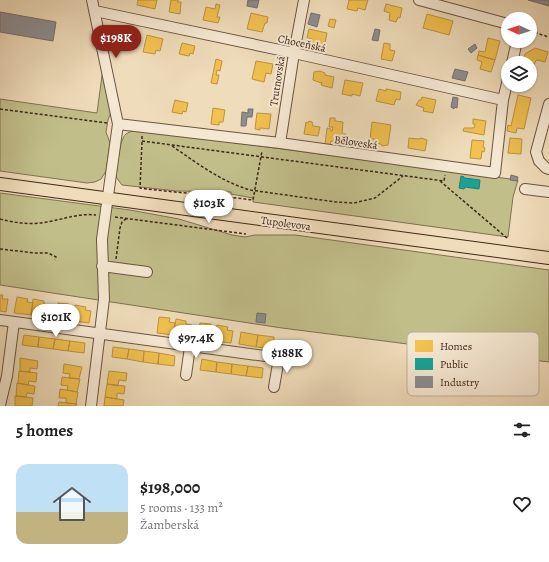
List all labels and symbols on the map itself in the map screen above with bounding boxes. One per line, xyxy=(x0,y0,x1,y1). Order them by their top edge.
north arrow xyxy=(501,12,537,48)
pin: $198K xyxy=(88,25,144,59)
street label: Choceňská xyxy=(277,31,328,56)
street label: Trutnovská xyxy=(266,54,289,107)
street label: Běloveská xyxy=(333,132,380,153)
pin: $103K xyxy=(181,190,237,224)
street label: Tupolevova xyxy=(260,213,313,235)
pin: $101K xyxy=(28,304,84,338)
pin: $97.4K xyxy=(163,325,229,359)
legend xyxy=(407,332,539,396)
text: Homes xyxy=(440,339,472,354)
pin: $188K xyxy=(259,340,315,374)
text: Public xyxy=(440,357,468,372)
text: Industry xyxy=(440,375,479,390)

